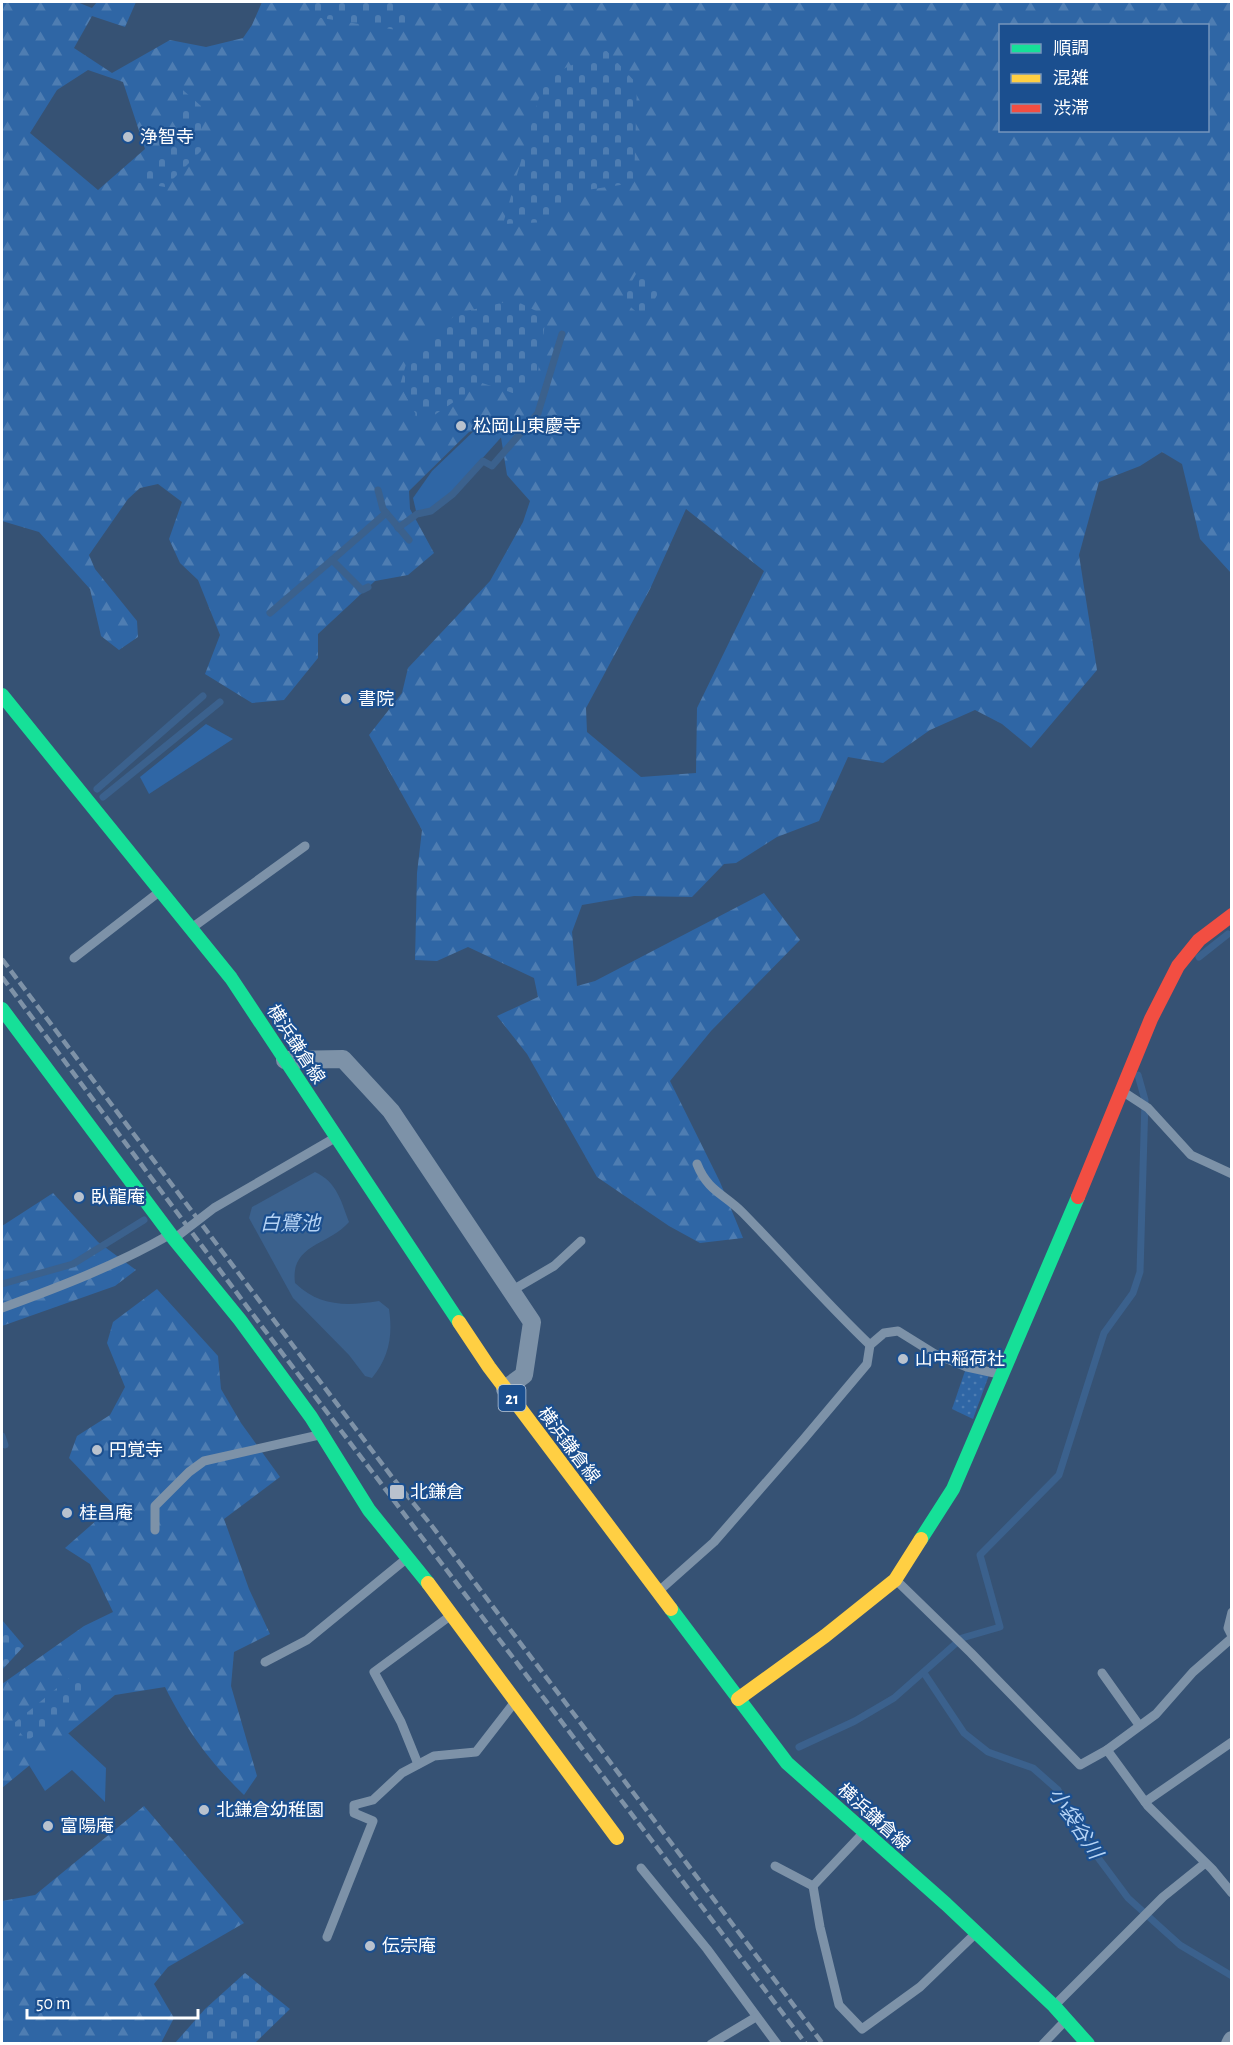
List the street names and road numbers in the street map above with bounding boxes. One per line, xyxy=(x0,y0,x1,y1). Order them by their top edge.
street label: 横浜鎌倉線 xyxy=(263,1001,329,1087)
road number: 21 xyxy=(498,1385,526,1411)
street label: 横浜鎌倉線 xyxy=(534,1403,604,1487)
street label: 横浜鎌倉線 xyxy=(834,1779,914,1855)

